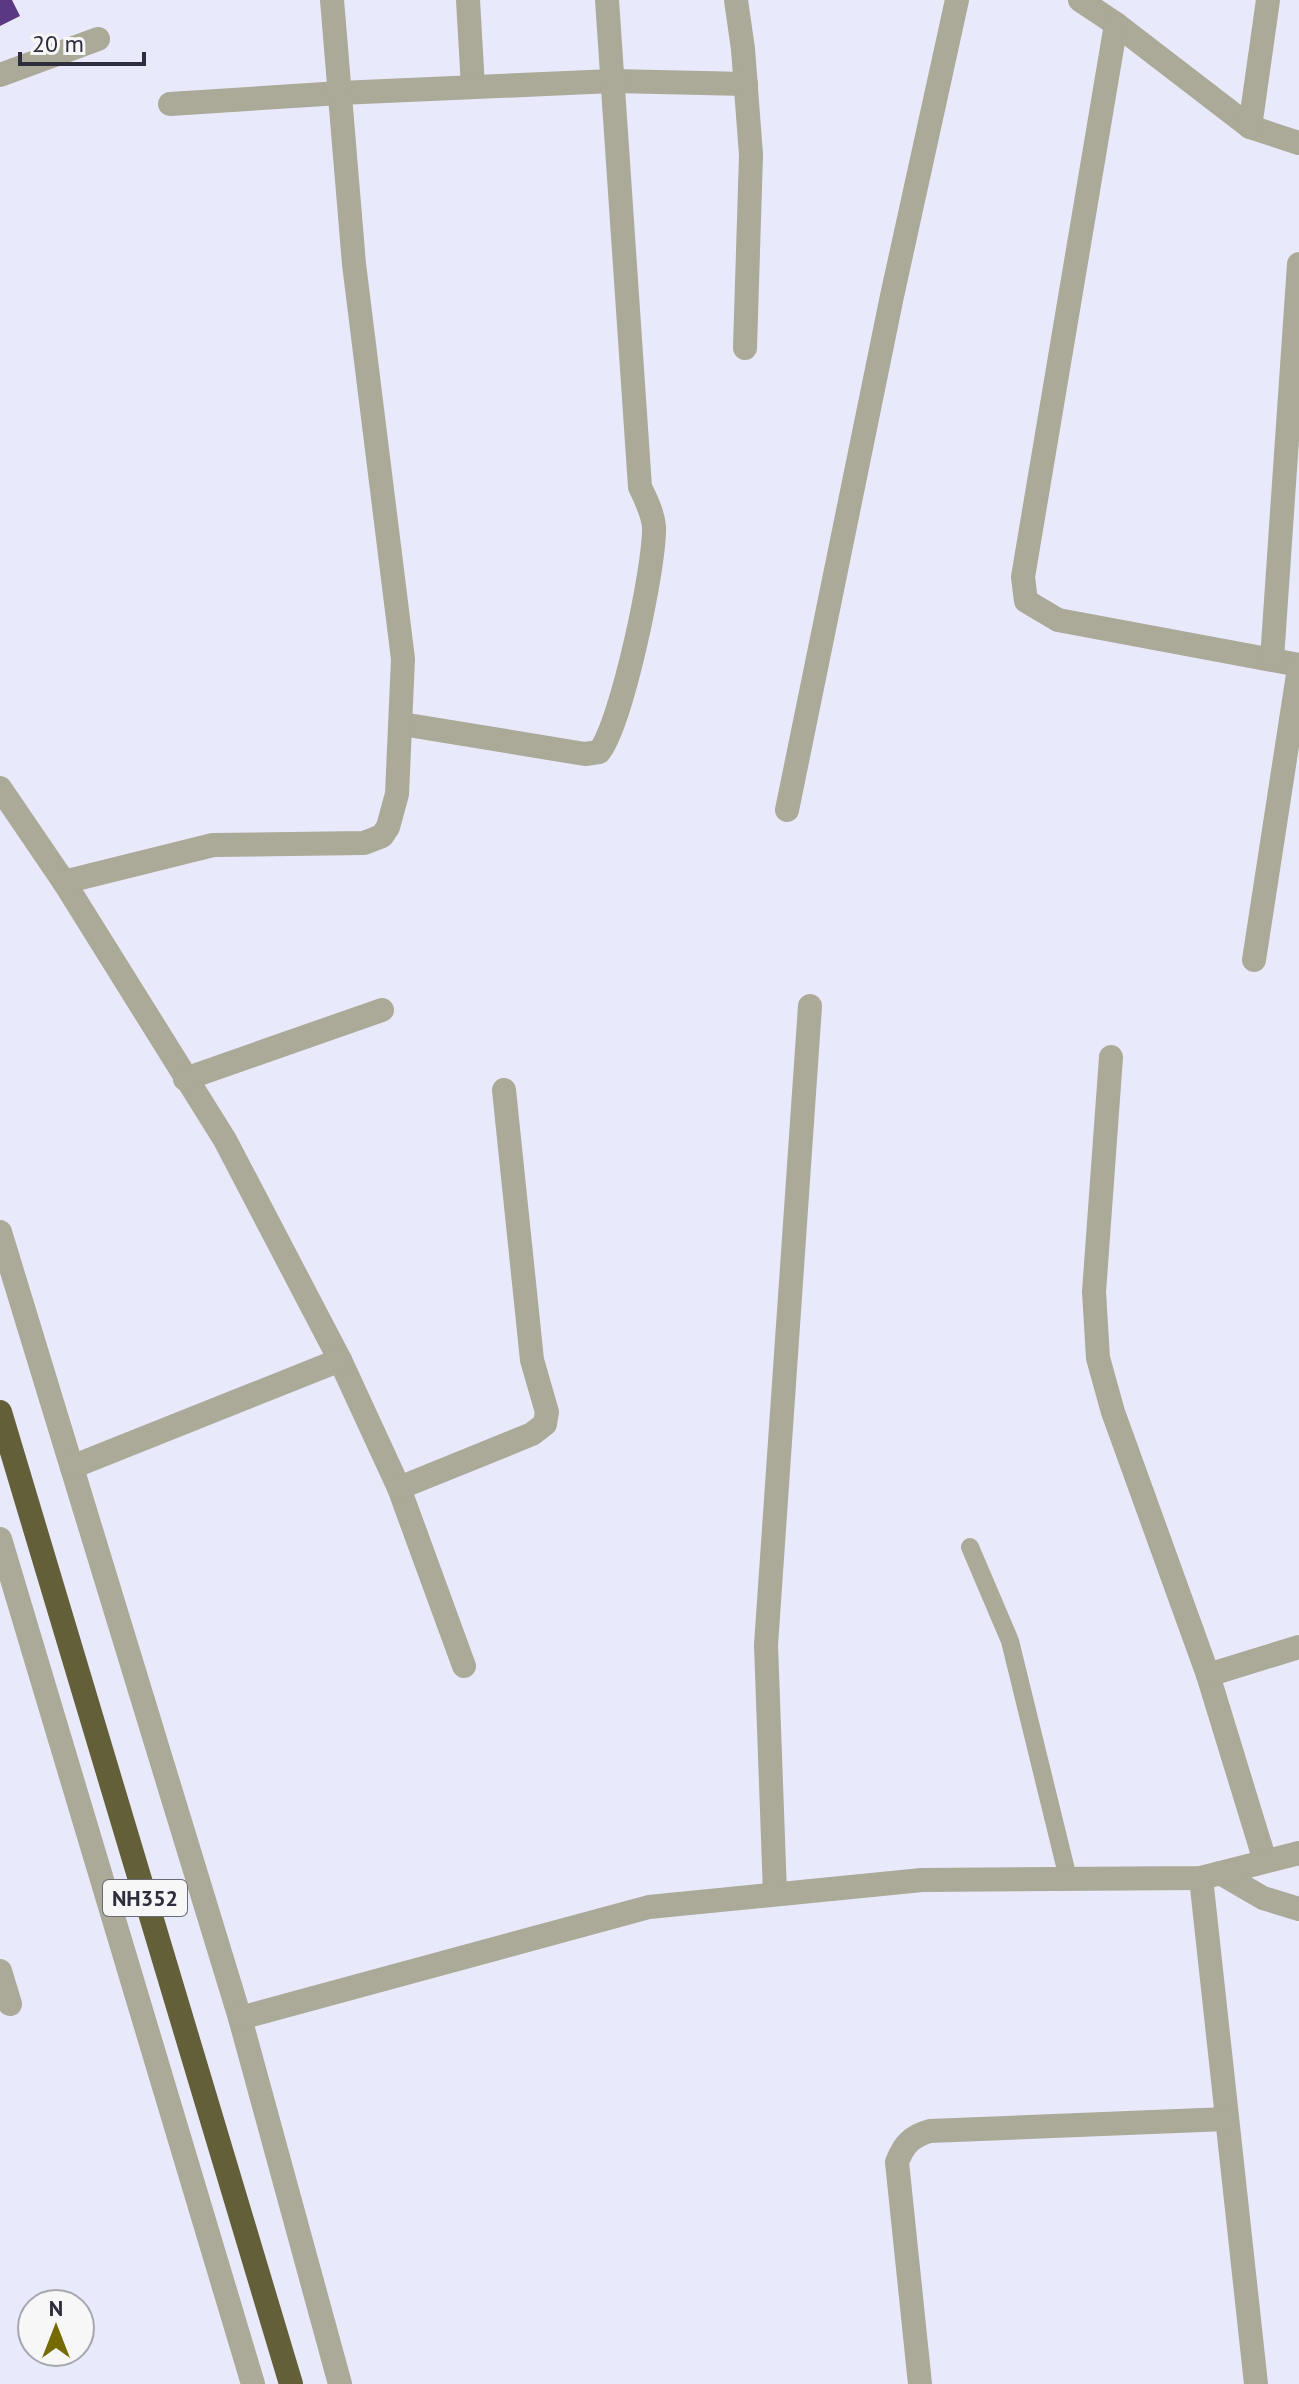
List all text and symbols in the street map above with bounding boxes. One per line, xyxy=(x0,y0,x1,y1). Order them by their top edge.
scale bar xyxy=(20,16,144,66)
text: 20 m xyxy=(32,28,84,59)
road number: NH352 xyxy=(103,1880,187,1916)
north arrow xyxy=(16,2288,96,2368)
text: N xyxy=(49,2294,63,2322)

